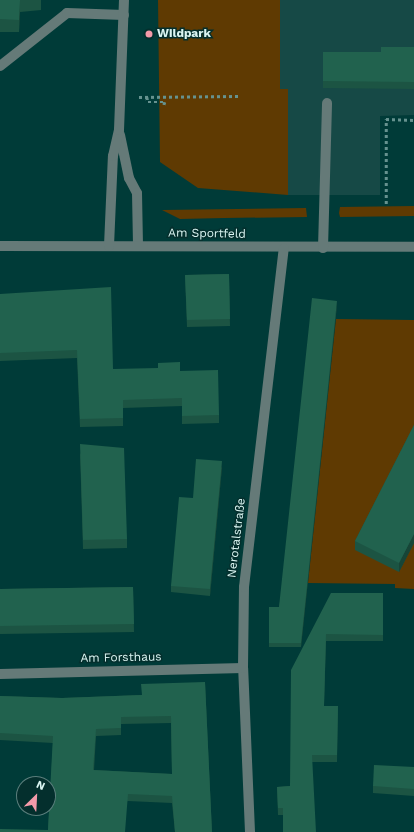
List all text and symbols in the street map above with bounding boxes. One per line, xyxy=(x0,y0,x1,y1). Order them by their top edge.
place label: Wildpark xyxy=(157,27,211,41)
marker: Wildpark xyxy=(144,29,154,39)
street label: Am Sportfeld xyxy=(168,226,246,242)
street label: Nerotalstraße xyxy=(225,497,249,579)
street label: Am Forsthaus xyxy=(80,650,162,666)
north arrow xyxy=(16,776,56,816)
text: N xyxy=(34,778,47,793)

